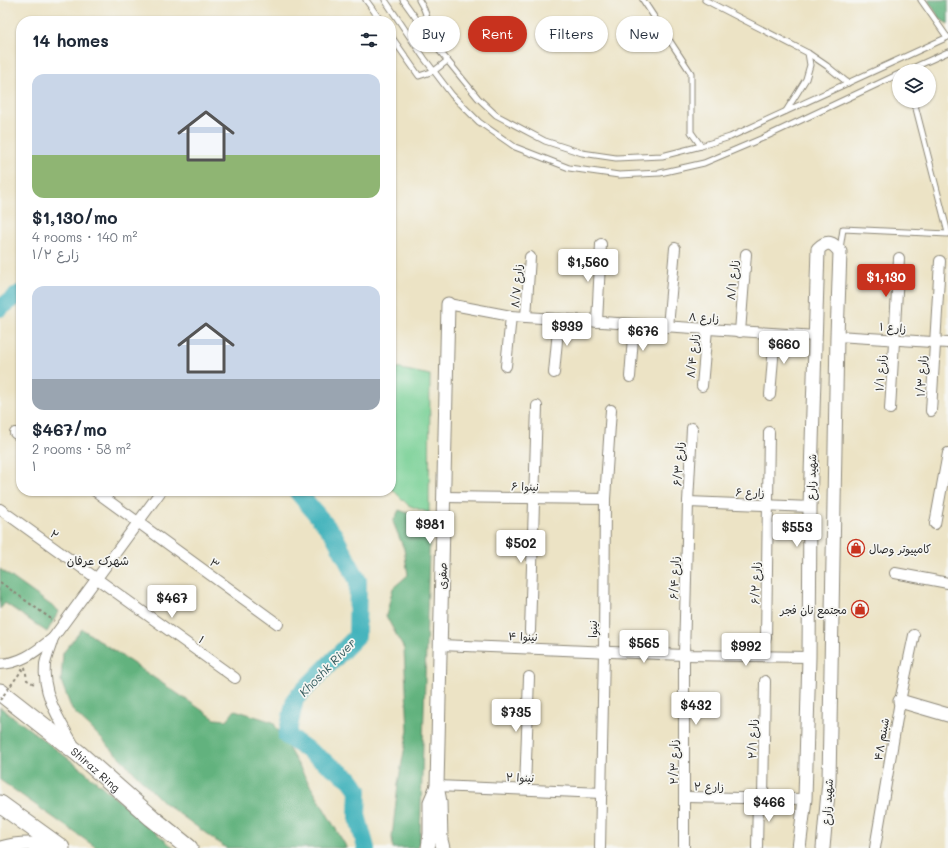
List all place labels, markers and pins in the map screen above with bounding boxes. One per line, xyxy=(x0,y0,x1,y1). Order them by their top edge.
pin: $1,560 xyxy=(555,249,621,283)
pin: $1,130 xyxy=(853,264,919,298)
pin: $939 xyxy=(543,313,591,347)
pin: $676 xyxy=(619,318,667,352)
pin: $660 xyxy=(760,331,808,365)
pin: $981 xyxy=(406,511,454,545)
pin: $553 xyxy=(773,514,821,548)
pin: $502 xyxy=(497,530,545,564)
shop icon: کامپیوتر وصال xyxy=(846,538,866,558)
place label: کامپیوتر وصال xyxy=(869,541,931,557)
pin: $467 xyxy=(148,585,196,619)
shop icon: مجتمع نان فجر xyxy=(850,599,870,619)
place label: مجتمع نان فجر xyxy=(779,602,847,619)
pin: $565 xyxy=(620,630,668,664)
pin: $992 xyxy=(722,633,770,667)
pin: $432 xyxy=(672,692,720,726)
pin: $735 xyxy=(492,699,540,733)
pin: $466 xyxy=(745,789,793,823)

